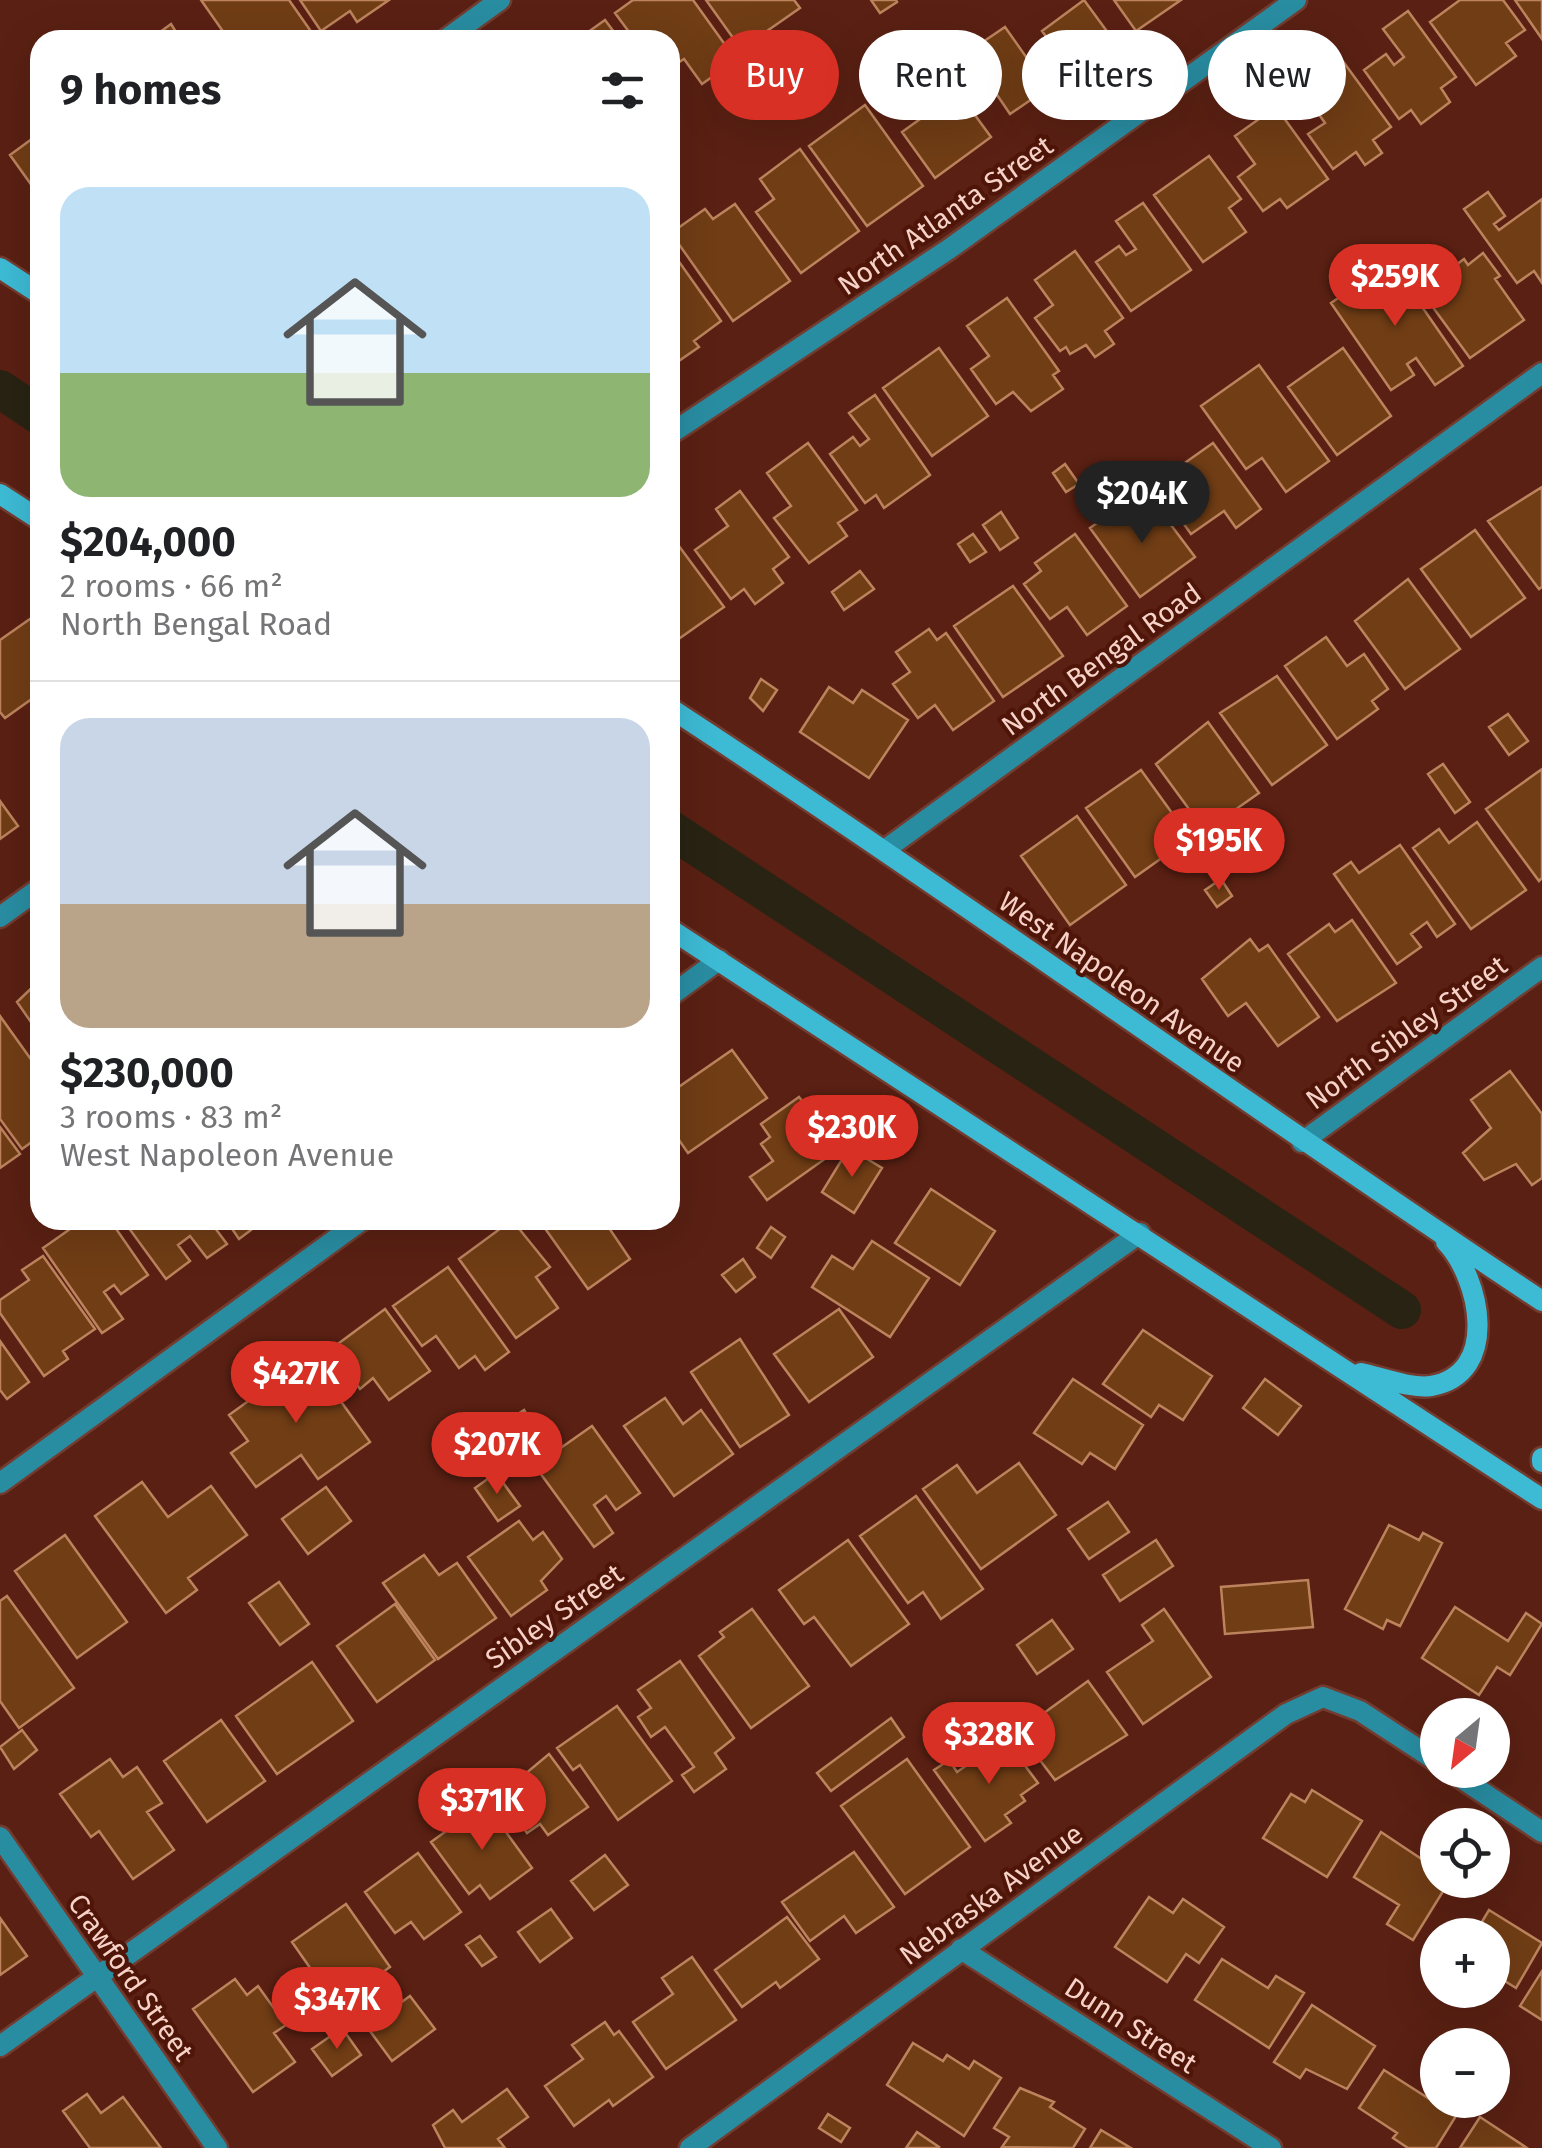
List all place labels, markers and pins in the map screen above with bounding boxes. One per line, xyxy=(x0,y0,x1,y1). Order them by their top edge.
pin: $259K xyxy=(1325,244,1465,329)
pin: $204K xyxy=(1072,461,1212,546)
pin: $195K xyxy=(1149,808,1289,893)
pin: $230K xyxy=(782,1095,922,1180)
pin: $427K xyxy=(226,1341,366,1426)
pin: $207K xyxy=(427,1412,567,1497)
pin: $328K xyxy=(919,1702,1059,1787)
pin: $371K xyxy=(412,1768,552,1853)
pin: $347K xyxy=(267,1967,407,2052)

